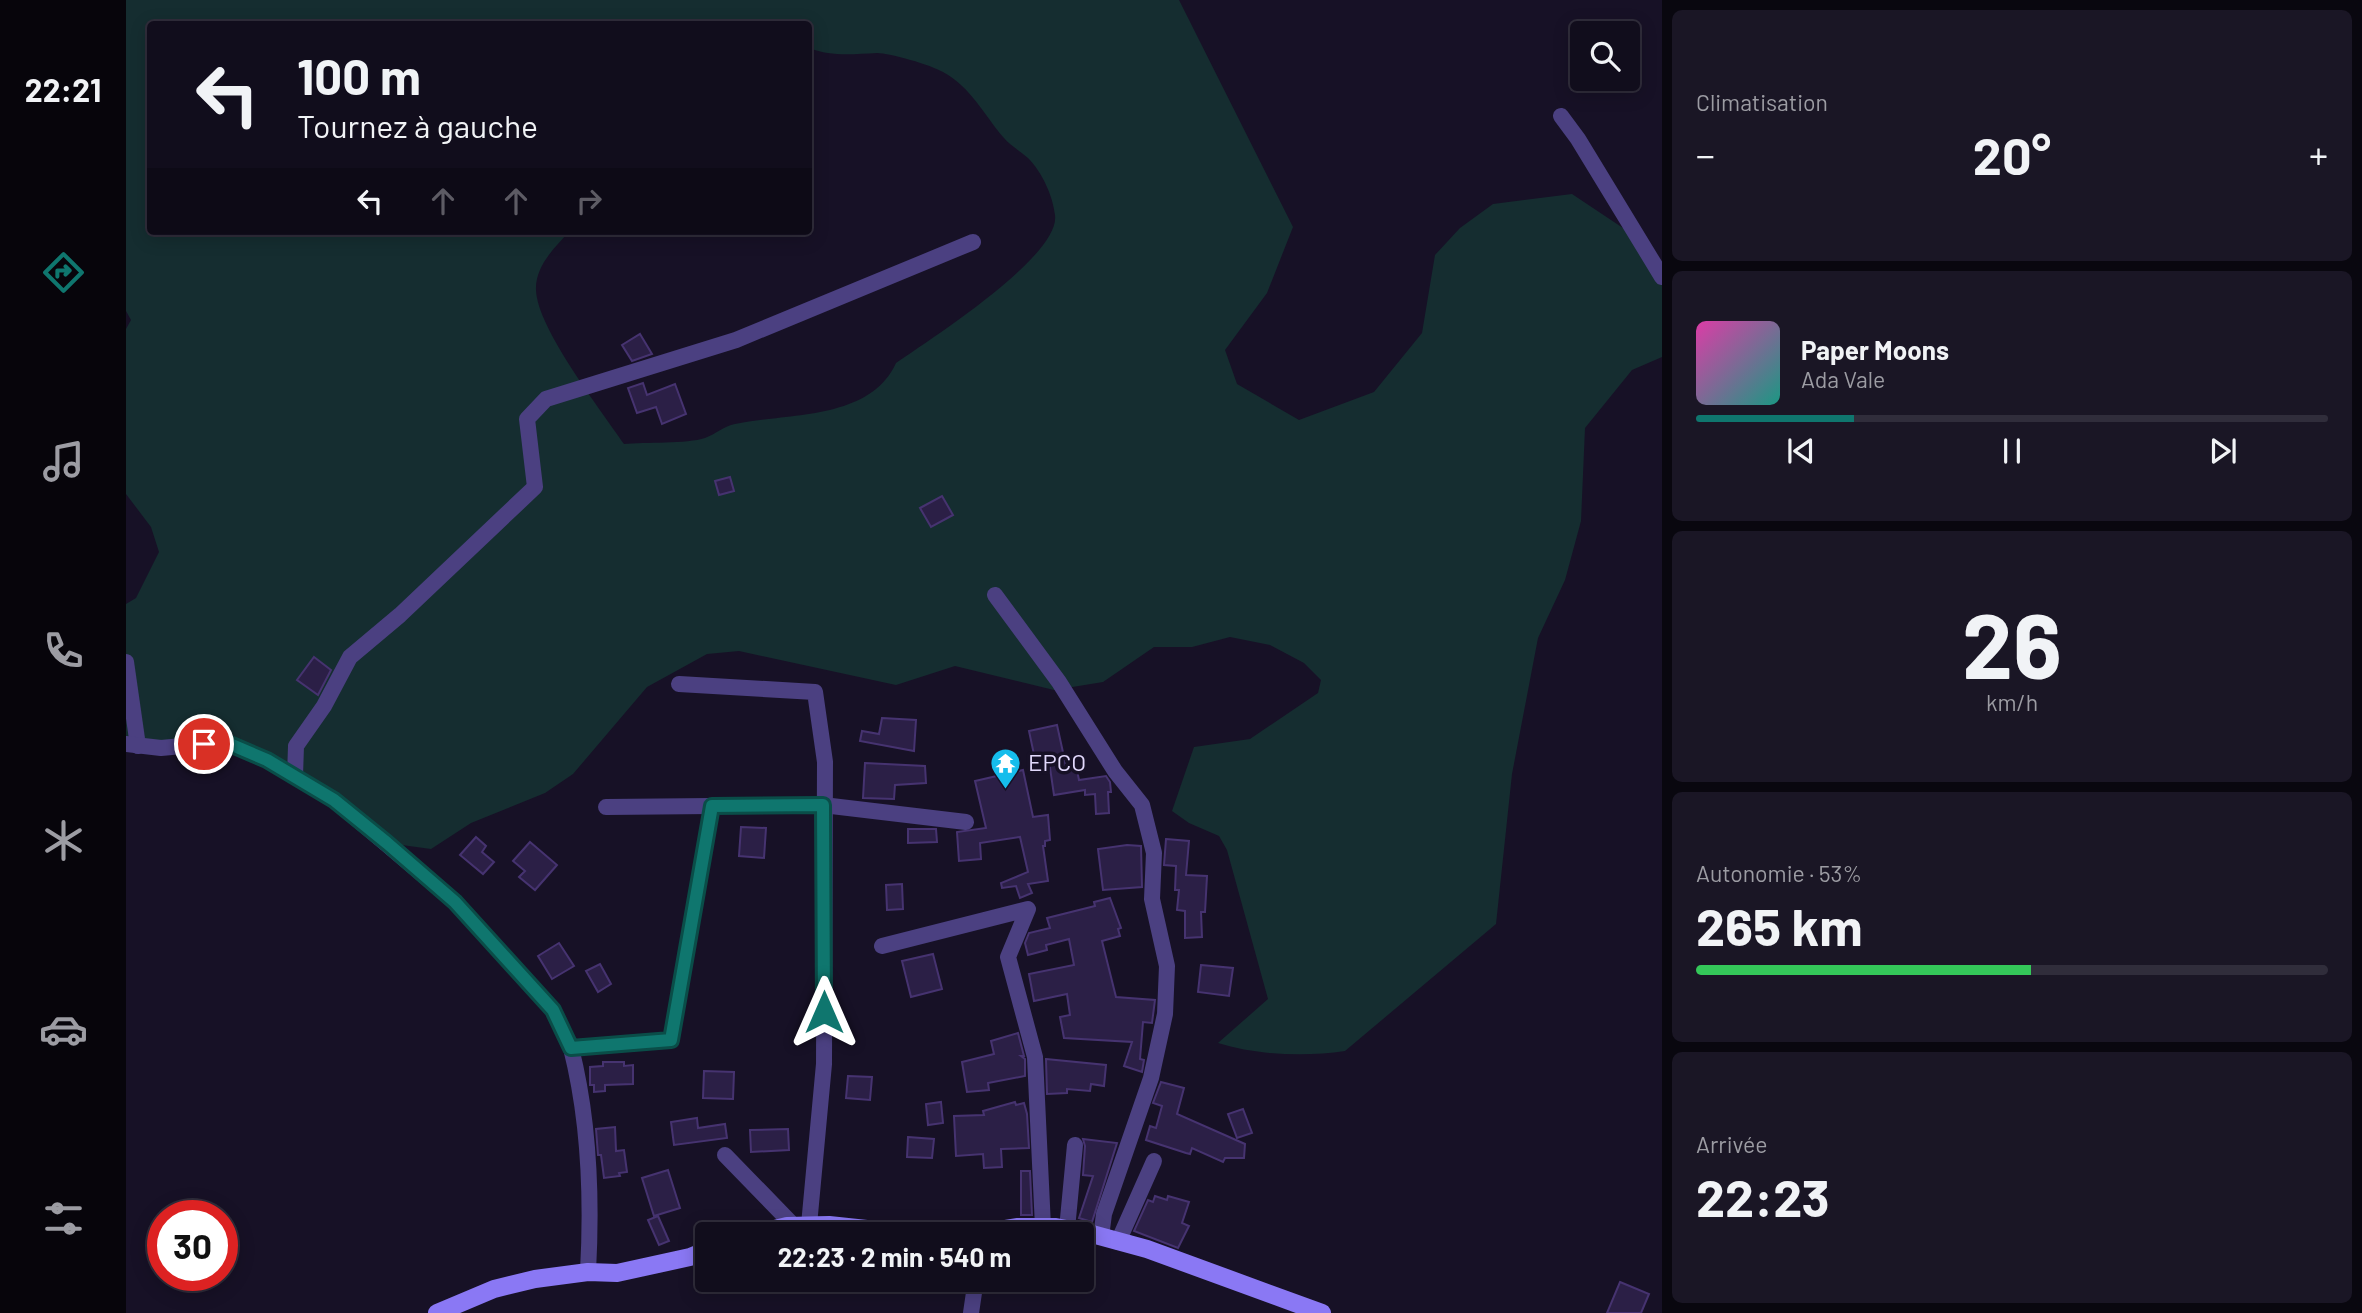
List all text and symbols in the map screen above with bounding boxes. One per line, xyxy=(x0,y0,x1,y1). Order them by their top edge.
map controls xyxy=(1570,21,1640,91)
button: search xyxy=(1570,21,1640,91)
text: 100 m xyxy=(297,46,421,105)
icon: left xyxy=(182,49,273,140)
text: 22:21 xyxy=(25,70,101,108)
text: Climatisation xyxy=(1696,88,1828,116)
text: Tournez à gauche xyxy=(297,106,538,144)
text: 20° xyxy=(1973,123,2051,185)
text: − xyxy=(1696,131,1715,177)
text: + xyxy=(2309,131,2328,177)
icon: left xyxy=(351,182,389,220)
icon: ahead xyxy=(424,182,462,220)
icon: ahead xyxy=(497,182,535,220)
icon: right xyxy=(570,182,608,220)
icon: directions xyxy=(39,248,88,297)
text: Paper Moons xyxy=(1801,334,1949,365)
text: Ada Vale xyxy=(1801,365,1885,393)
icon: previous xyxy=(1782,432,1820,470)
icon: pause xyxy=(1993,432,2031,470)
icon: next xyxy=(2204,432,2242,470)
icon: music xyxy=(39,437,88,486)
text: 26 xyxy=(1962,588,2062,697)
icon: phone xyxy=(39,626,88,675)
text: km/h xyxy=(1986,688,2038,716)
pin xyxy=(174,714,234,774)
icon: arrive xyxy=(185,725,223,763)
temple icon: EPCO xyxy=(988,746,1022,790)
place label: EPCO xyxy=(1028,747,1086,776)
icon: climate xyxy=(39,816,88,865)
text: Autonomie · 53% xyxy=(1696,859,1862,887)
text: 265 km xyxy=(1696,894,1863,956)
position arrow xyxy=(787,975,861,1049)
icon: car xyxy=(39,1005,88,1054)
text: Arrivée xyxy=(1696,1130,1768,1158)
text: 22:23 xyxy=(1696,1165,1830,1227)
icon: filters xyxy=(39,1194,88,1243)
speed limit sign: 30 xyxy=(147,1200,238,1291)
text: 22:23 · 2 min · 540 m xyxy=(778,1241,1011,1272)

